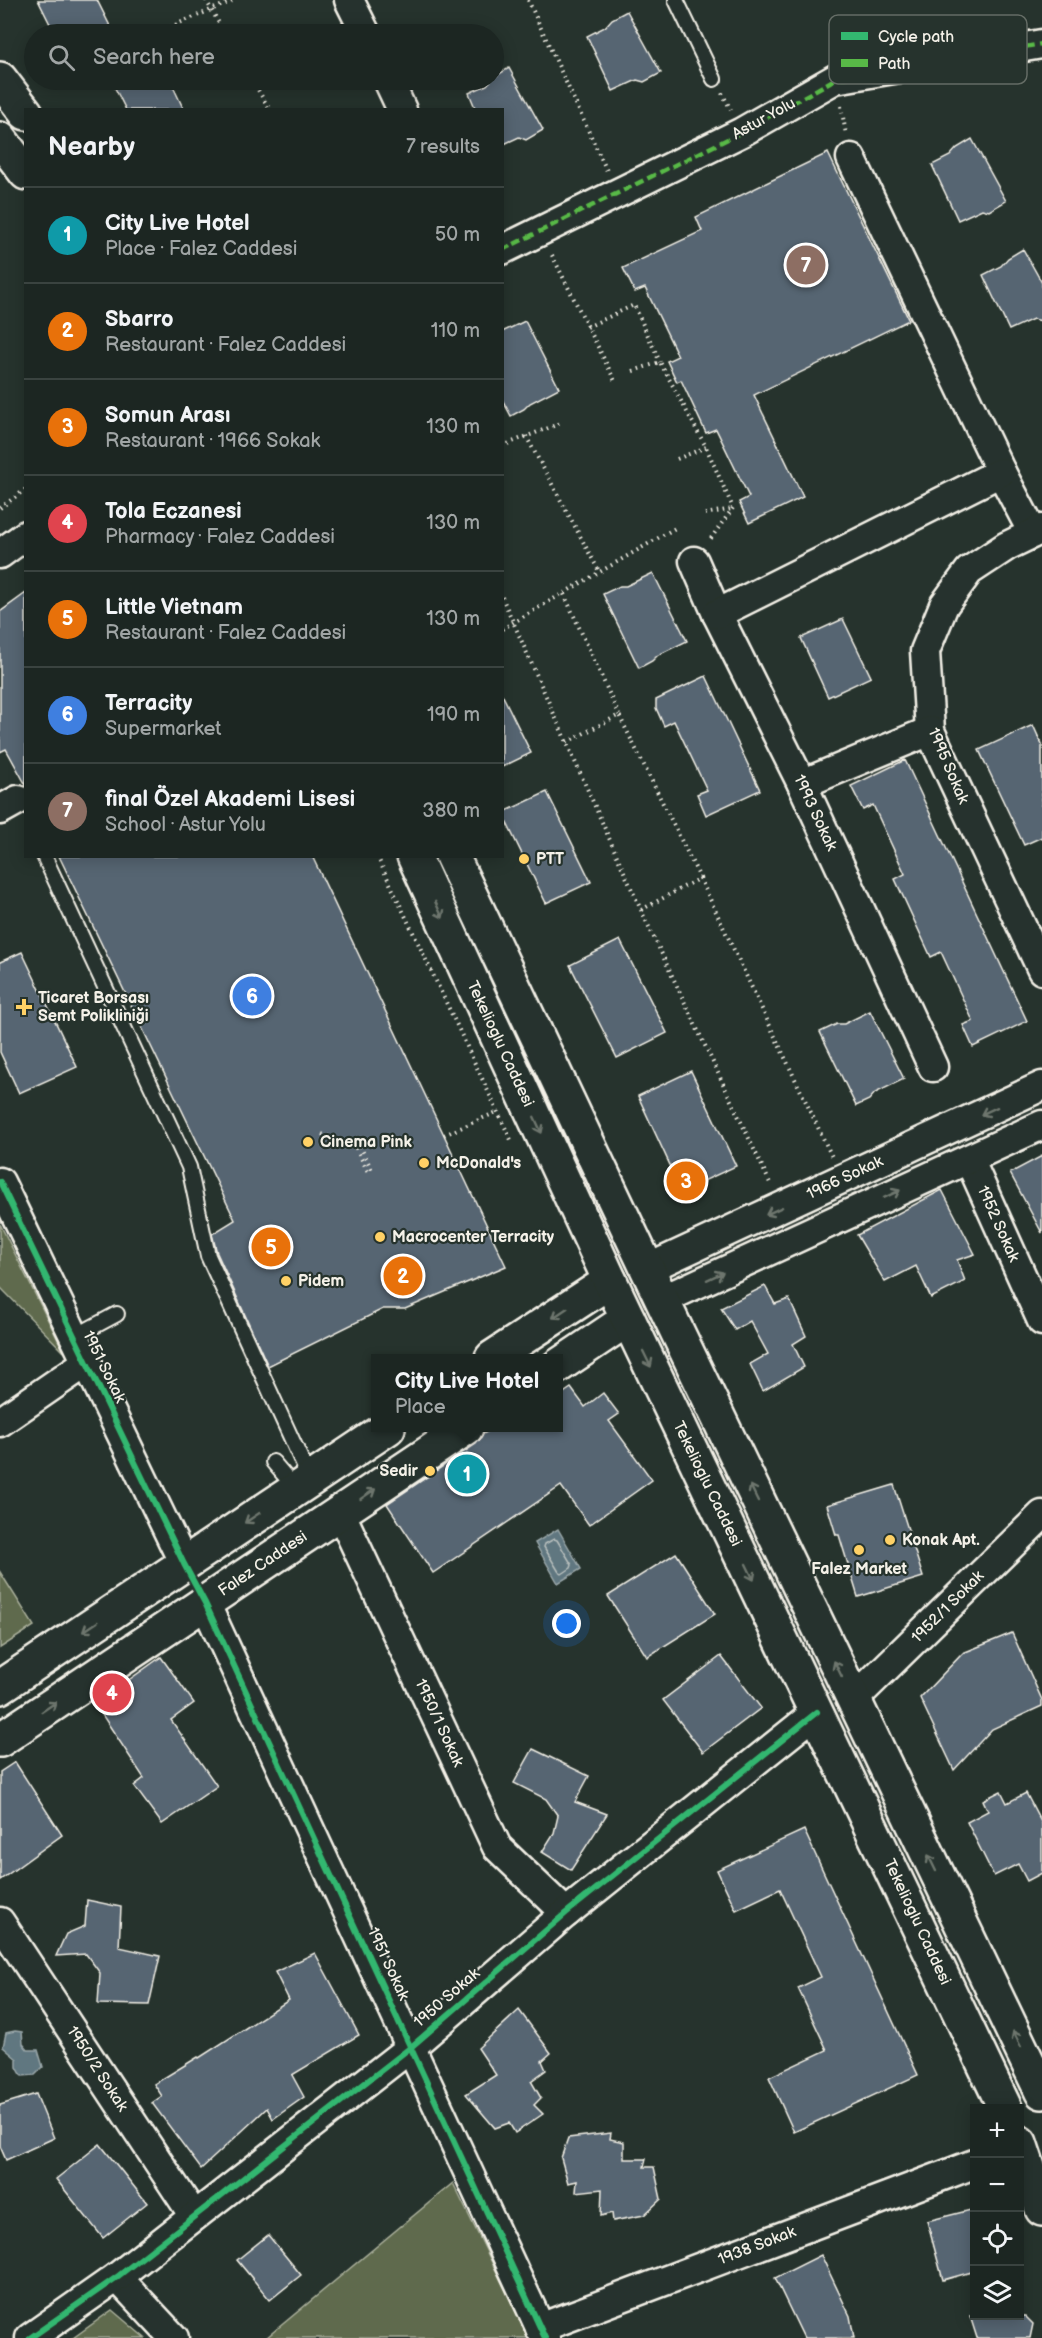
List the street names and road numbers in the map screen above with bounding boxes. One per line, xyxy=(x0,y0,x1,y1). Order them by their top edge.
street label: Astur Yolu xyxy=(729,94,799,144)
street label: 1995 Sokak xyxy=(923,725,973,807)
street label: 1993 Sokak xyxy=(789,772,841,854)
street label: Tekelioglu Caddesi xyxy=(462,978,538,1110)
street label: 1966 Sokak xyxy=(804,1152,886,1204)
street label: 1952 Sokak xyxy=(973,1183,1023,1265)
street label: 1951 Sokak xyxy=(78,1328,130,1406)
street label: Tekelioglu Caddesi xyxy=(668,1418,746,1550)
street label: Falez Caddesi xyxy=(215,1527,311,1601)
street label: 1952/1 Sokak xyxy=(908,1567,988,1647)
street label: 1950/1 Sokak xyxy=(410,1676,468,1770)
street label: Tekelioglu Caddesi xyxy=(879,1856,955,1988)
street label: 1951 Sokak xyxy=(363,1925,413,2004)
street label: 1950 Sokak xyxy=(410,1964,484,2032)
street label: 1950/2 Sokak xyxy=(62,2023,132,2115)
street label: 1938 Sokak xyxy=(715,2222,799,2270)

